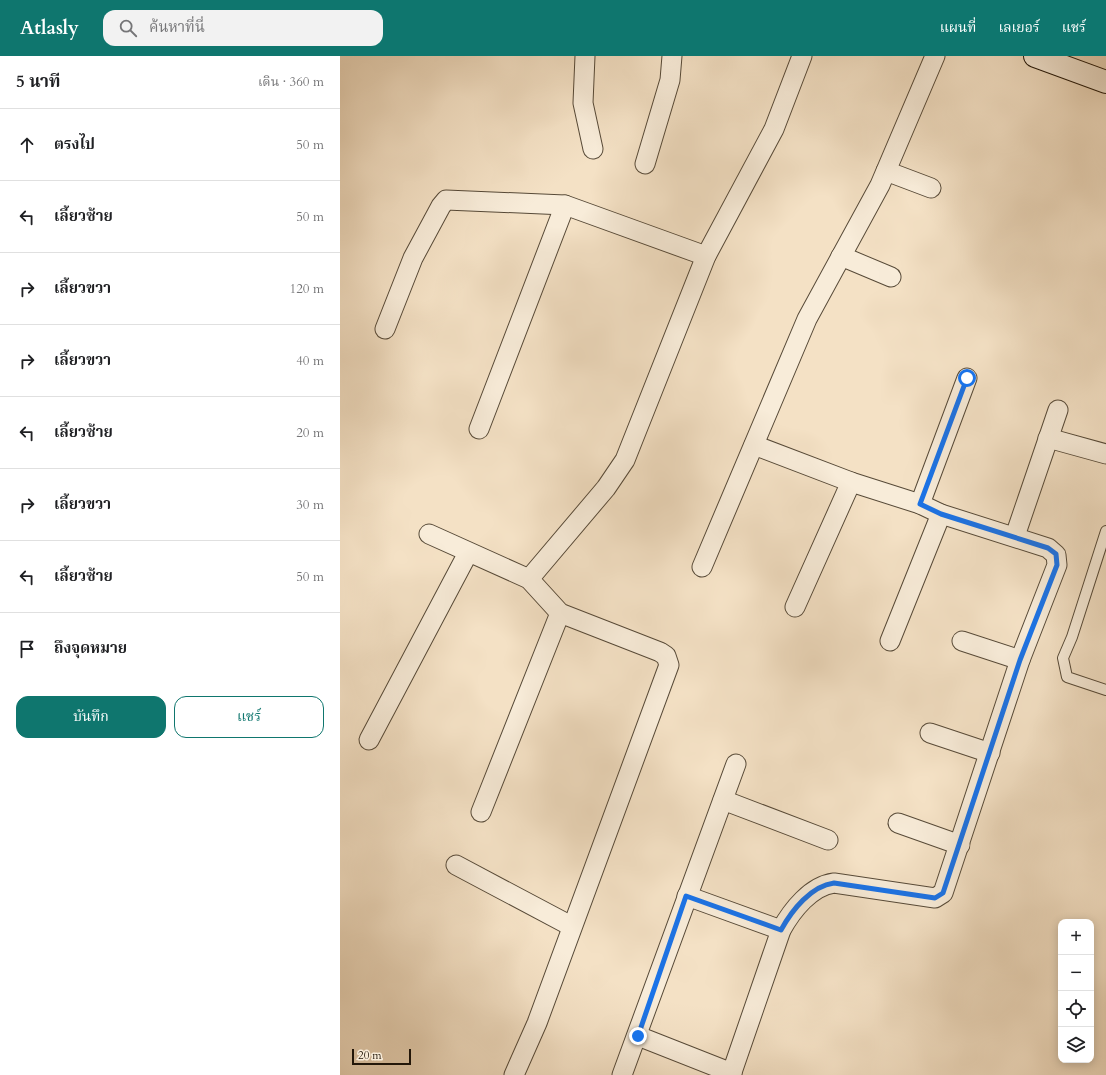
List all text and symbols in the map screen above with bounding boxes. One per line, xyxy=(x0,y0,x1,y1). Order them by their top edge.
search box xyxy=(103,10,383,46)
text: Atlasly xyxy=(20,15,79,41)
icon: search xyxy=(117,17,139,39)
text: ค้นหาที่นี่ xyxy=(149,17,205,37)
text: แผนที่ xyxy=(940,18,976,37)
text: เลเยอร์ xyxy=(998,18,1040,37)
text: แชร์ xyxy=(1062,18,1086,37)
text: 5 นาที xyxy=(16,70,60,93)
text: เดิน · 360 m xyxy=(258,73,324,91)
icon: ahead xyxy=(16,134,38,156)
text: ตรงไป xyxy=(54,134,95,154)
text: 50 m xyxy=(296,136,324,154)
icon: left xyxy=(16,206,38,228)
text: เลี้ยวซ้าย xyxy=(54,206,113,226)
text: 50 m xyxy=(296,208,324,226)
icon: right xyxy=(16,278,38,300)
text: เลี้ยวขวา xyxy=(54,278,111,298)
text: 120 m xyxy=(290,280,324,298)
icon: right xyxy=(16,350,38,372)
text: เลี้ยวขวา xyxy=(54,350,111,370)
text: 40 m xyxy=(296,352,324,370)
route start xyxy=(958,369,976,387)
icon: left xyxy=(16,422,38,444)
text: เลี้ยวซ้าย xyxy=(54,422,113,442)
text: 20 m xyxy=(296,424,324,442)
icon: right xyxy=(16,494,38,516)
text: เลี้ยวขวา xyxy=(54,494,111,514)
text: 30 m xyxy=(296,496,324,514)
icon: left xyxy=(16,566,38,588)
text: เลี้ยวซ้าย xyxy=(54,566,113,586)
text: 50 m xyxy=(296,568,324,586)
icon: arrive xyxy=(16,638,38,660)
text: ถึงจุดหมาย xyxy=(54,638,127,658)
button: บันทึก xyxy=(16,696,166,738)
button: แชร์ xyxy=(174,696,324,738)
map controls xyxy=(1058,919,1094,1063)
button: + xyxy=(1058,919,1094,955)
button: − xyxy=(1058,955,1094,991)
button: locate xyxy=(1058,991,1094,1027)
route end xyxy=(629,1027,647,1045)
button: layers xyxy=(1058,1027,1094,1063)
scale bar xyxy=(352,1047,411,1066)
text: 20 m xyxy=(358,1048,382,1063)

